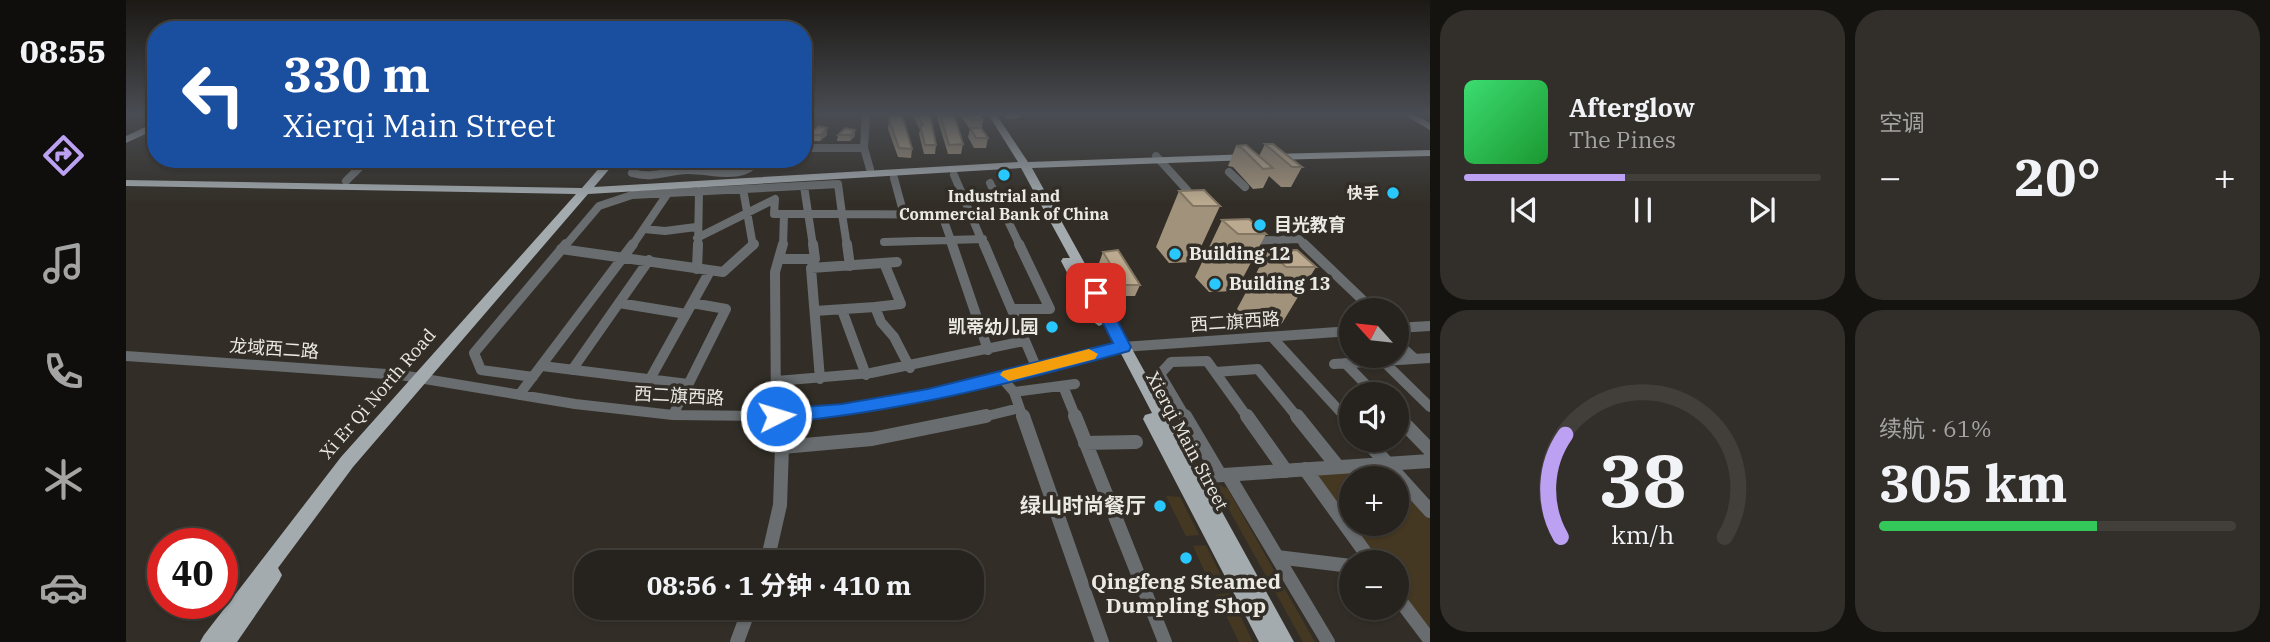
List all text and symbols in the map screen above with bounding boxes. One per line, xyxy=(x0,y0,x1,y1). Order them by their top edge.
text: 08:55 xyxy=(20,30,106,72)
text: 330 m xyxy=(283,42,430,105)
icon: left xyxy=(168,49,259,140)
text: Afterglow xyxy=(1569,90,1695,124)
text: Xierqi Main Street xyxy=(283,104,556,146)
text: 空调 xyxy=(1879,107,1925,137)
text: The Pines xyxy=(1569,124,1676,154)
icon: directions xyxy=(39,131,88,180)
text: 20° xyxy=(2014,143,2101,210)
text: − xyxy=(1879,152,1902,201)
text: + xyxy=(2213,152,2236,201)
marker: Industrial and Commercial Bank of China xyxy=(996,167,1012,183)
place label: 快手 xyxy=(1347,183,1379,203)
marker: 快手 xyxy=(1385,185,1401,201)
place label: Industrial and Commercial Bank of China xyxy=(899,186,1109,224)
icon: previous xyxy=(1505,191,1543,229)
icon: pause xyxy=(1624,191,1662,229)
icon: next xyxy=(1743,191,1781,229)
place label: 目光教育 xyxy=(1274,213,1346,236)
marker: 目光教育 xyxy=(1252,217,1268,233)
icon: music xyxy=(39,239,88,288)
place label: Building 12 xyxy=(1189,242,1291,265)
marker: Building 12 xyxy=(1167,246,1183,262)
pin xyxy=(1066,263,1126,323)
place label: Building 13 xyxy=(1229,272,1331,295)
icon: arrive xyxy=(1077,274,1115,312)
marker: Building 13 xyxy=(1207,276,1223,292)
north arrow xyxy=(1339,298,1409,368)
map controls xyxy=(1339,298,1409,620)
street label: 西二旗西路 xyxy=(1189,307,1281,336)
place label: 凯蒂幼儿园 xyxy=(948,315,1038,338)
marker: 凯蒂幼儿园 xyxy=(1044,319,1060,335)
street label: Xi Er Qi North Road xyxy=(315,324,441,464)
street label: 龙域西二路 xyxy=(228,334,320,363)
icon: phone xyxy=(39,347,88,396)
street label: Xierqi Main Street xyxy=(1141,368,1234,514)
position arrow xyxy=(739,379,813,453)
street label: 西二旗西路 xyxy=(633,382,725,409)
button: sound xyxy=(1339,382,1409,452)
text: 续航 · 61% xyxy=(1879,413,1992,443)
text: 38 xyxy=(1599,432,1686,527)
text: 305 km xyxy=(1879,449,2068,516)
icon: climate xyxy=(39,455,88,504)
button: + xyxy=(1339,466,1409,536)
place label: 绿山时尚餐厅 xyxy=(1020,491,1146,519)
marker: 绿山时尚餐厅 xyxy=(1152,498,1168,514)
text: km/h xyxy=(1611,518,1674,551)
speed limit sign: 40 xyxy=(147,528,238,619)
marker: Qingfeng Steamed Dumpling Shop xyxy=(1178,550,1194,566)
button: − xyxy=(1339,550,1409,620)
icon: car xyxy=(39,563,88,612)
place label: Qingfeng Steamed Dumpling Shop xyxy=(1091,567,1281,619)
text: 08:56 · 1 分钟 · 410 m xyxy=(647,568,911,602)

